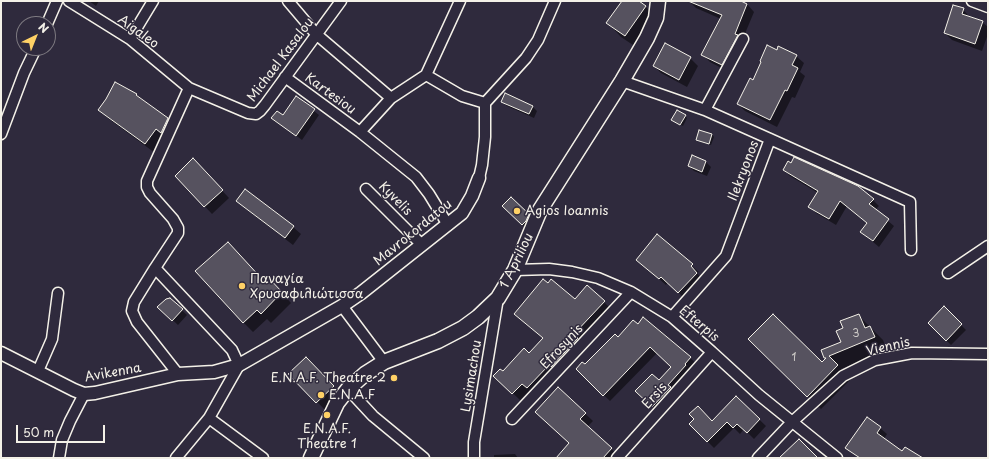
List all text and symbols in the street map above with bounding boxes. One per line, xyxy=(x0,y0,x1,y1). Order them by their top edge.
street label: Aigaleo xyxy=(114,12,162,52)
street label: Michael Kasalou xyxy=(244,15,318,105)
north arrow xyxy=(16,16,56,56)
text: N xyxy=(35,18,53,37)
street label: Kartesiou xyxy=(301,70,359,118)
street label: Ilekryonos xyxy=(725,139,763,203)
street label: Kyvelis xyxy=(375,179,415,219)
street label: Mavrokordatou xyxy=(371,197,455,269)
place label: Agios Ioannis xyxy=(525,203,608,219)
marker: Agios Ioannis xyxy=(512,206,522,216)
street label: 1 Apriliou xyxy=(497,231,537,291)
place label: Παναγία Χρυσαφιλιώτισσα xyxy=(250,271,363,302)
marker: Παναγία Χρυσαφιλιώτισσα xyxy=(237,281,247,291)
street label: Efterpis xyxy=(676,303,722,345)
street label: Efrosynis xyxy=(537,321,587,373)
house number: 3 xyxy=(852,327,860,341)
street label: Viennis xyxy=(865,334,911,360)
street label: Lysimachou xyxy=(459,339,485,413)
house number: 1 xyxy=(792,351,796,365)
street label: Avikenna xyxy=(84,360,142,386)
place label: E.N.A.F. Theatre 2 xyxy=(271,370,386,386)
marker: E.N.A.F. Theatre 2 xyxy=(389,373,399,383)
street label: Ersis xyxy=(639,380,671,412)
place label: E.N.A.F xyxy=(329,387,375,403)
marker: E.N.A.F xyxy=(316,390,326,400)
marker: E.N.A.F. Theatre 1 xyxy=(322,410,332,420)
scale bar xyxy=(18,417,107,443)
place label: E.N.A.F. Theatre 1 xyxy=(297,421,357,452)
text: 50 m xyxy=(23,423,54,441)

